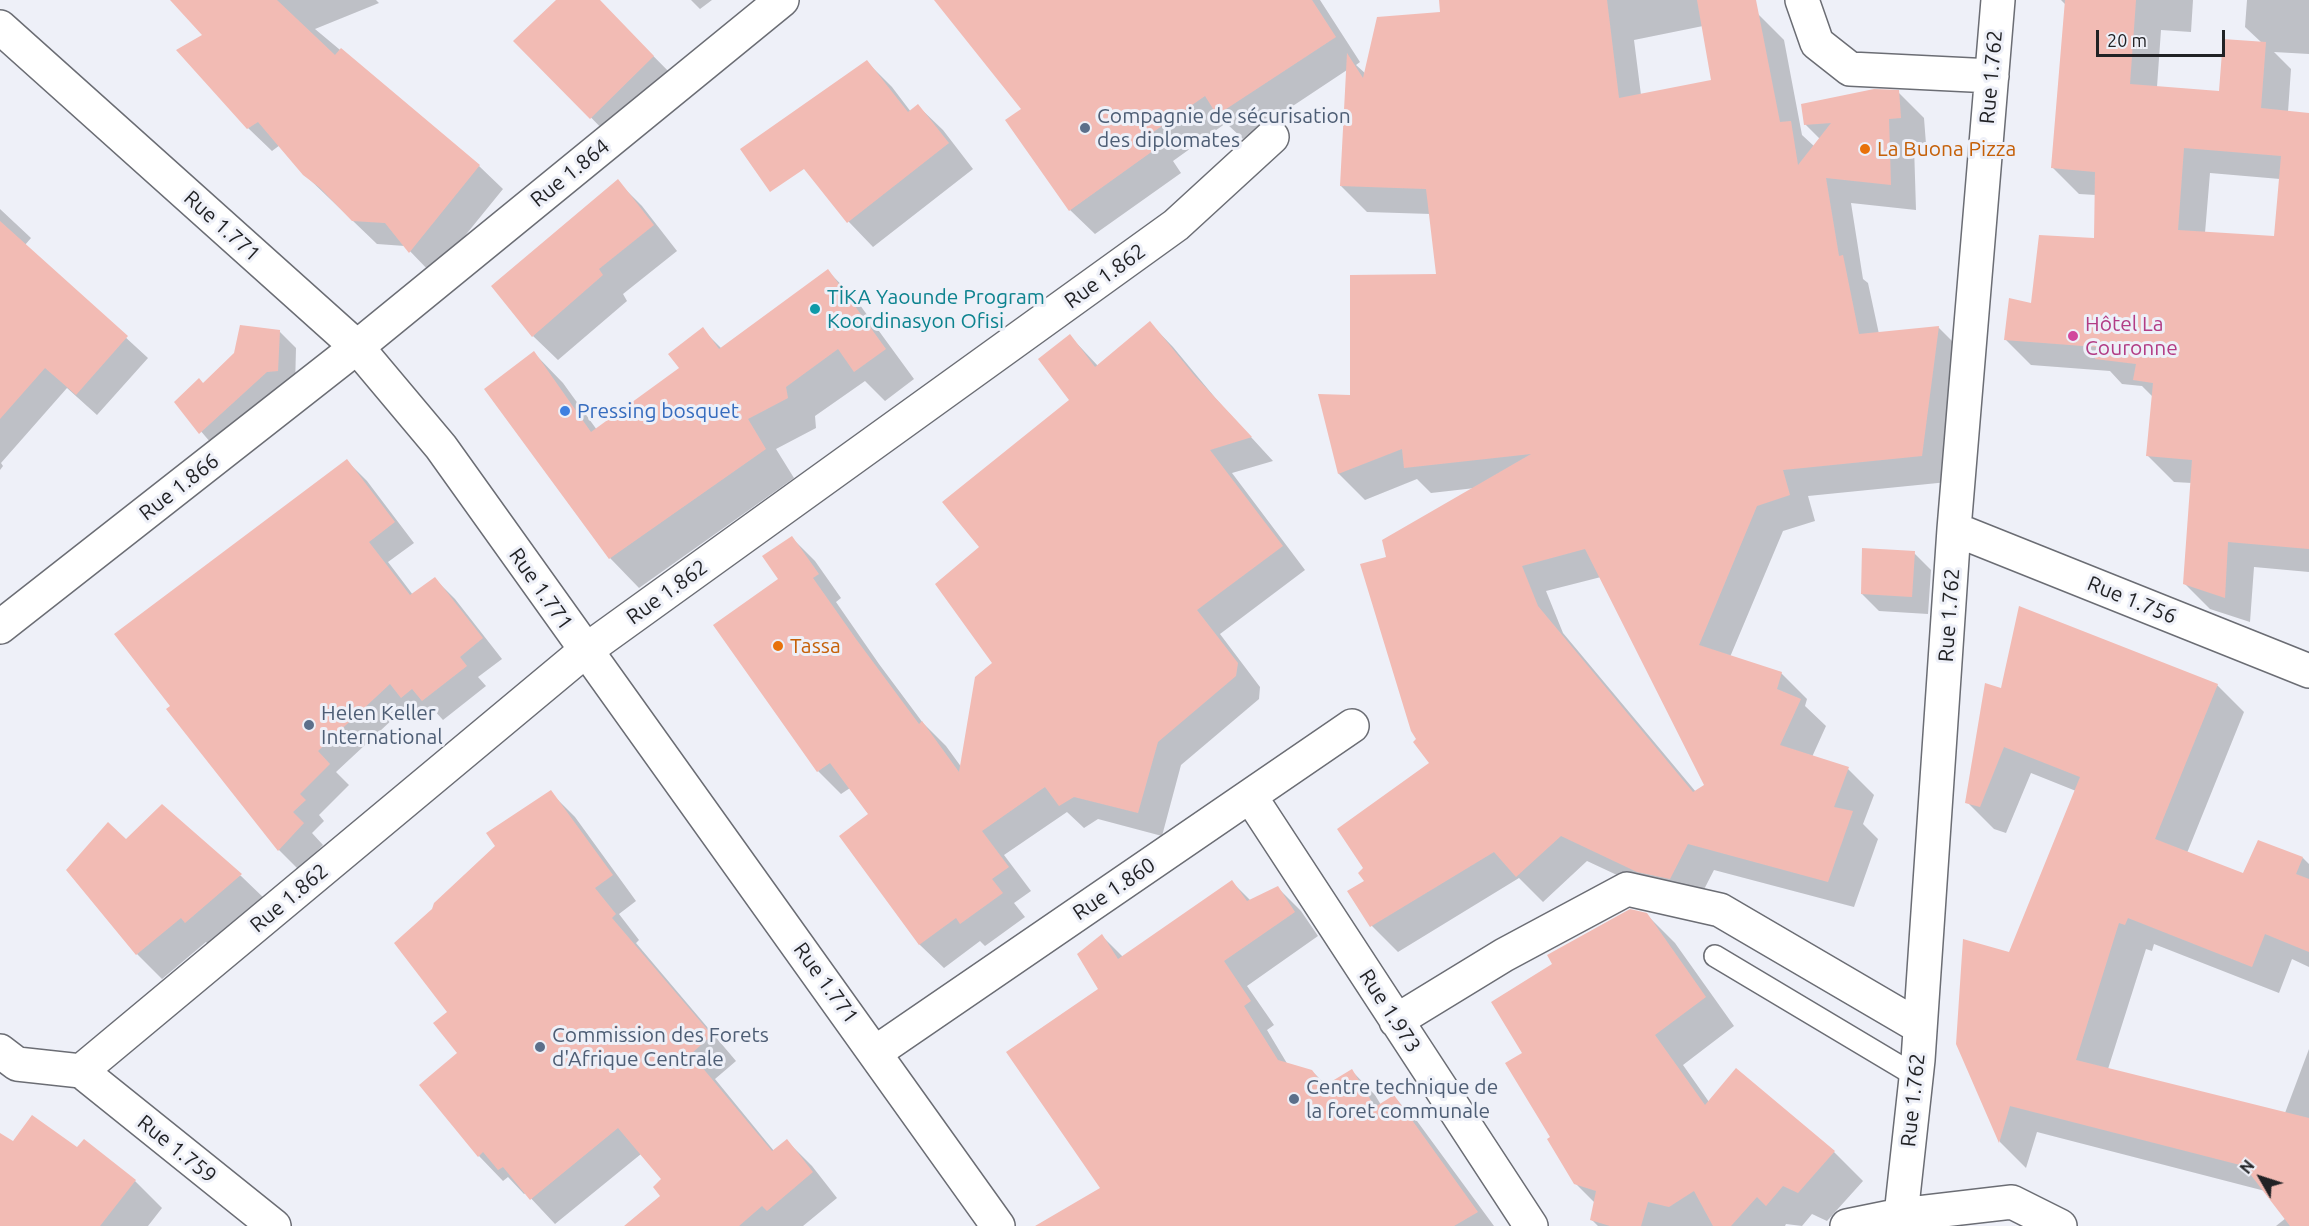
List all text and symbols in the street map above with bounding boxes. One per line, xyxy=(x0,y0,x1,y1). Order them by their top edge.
scale bar xyxy=(2099,18,2228,56)
street label: Rue 1.762 xyxy=(1974,29,2008,125)
text: 20 m xyxy=(2107,30,2147,50)
place label: Compagnie de sécurisation des diplomates xyxy=(1097,103,1351,153)
marker: Compagnie de sécurisation des diplomates xyxy=(1078,121,1092,135)
street label: Rue 1.864 xyxy=(526,134,614,212)
place label: La Buona Pizza xyxy=(1877,136,2016,162)
marker: La Buona Pizza xyxy=(1858,142,1872,156)
street label: Rue 1.771 xyxy=(179,185,265,267)
street label: Rue 1.862 xyxy=(1060,238,1150,314)
place label: TİKA Yaounde Program Koordinasyon Ofisi xyxy=(827,284,1045,334)
marker: TİKA Yaounde Program Koordinasyon Ofisi xyxy=(808,302,822,316)
place label: Hôtel La Couronne xyxy=(2085,311,2178,361)
marker: Hôtel La Couronne xyxy=(2066,329,2080,343)
place label: Pressing bosquet xyxy=(577,398,739,424)
marker: Pressing bosquet xyxy=(558,404,572,418)
street label: Rue 1.866 xyxy=(134,448,224,526)
street label: Rue 1.771 xyxy=(504,543,578,635)
street label: Rue 1.862 xyxy=(622,554,712,630)
street label: Rue 1.762 xyxy=(1933,567,1965,663)
street label: Rue 1.756 xyxy=(2084,571,2180,629)
place label: Tassa xyxy=(790,633,841,659)
marker: Tassa xyxy=(771,639,785,653)
place label: Helen Keller International xyxy=(321,700,443,750)
marker: Helen Keller International xyxy=(302,718,316,732)
street label: Rue 1.860 xyxy=(1068,852,1160,926)
street label: Rue 1.862 xyxy=(245,858,333,938)
street label: Rue 1.771 xyxy=(788,938,864,1028)
street label: Rue 1.973 xyxy=(1354,965,1426,1057)
place label: Commission des Forets d'Afrique Centrale xyxy=(552,1022,769,1072)
marker: Commission des Forets d'Afrique Centrale xyxy=(533,1040,547,1054)
street label: Rue 1.762 xyxy=(1896,1052,1930,1148)
place label: Centre technique de la foret communale xyxy=(1306,1074,1498,1124)
marker: Centre technique de la foret communale xyxy=(1287,1092,1301,1106)
street label: Rue 1.759 xyxy=(133,1110,221,1188)
north arrow xyxy=(2231,1148,2291,1208)
text: N xyxy=(2236,1156,2258,1177)

